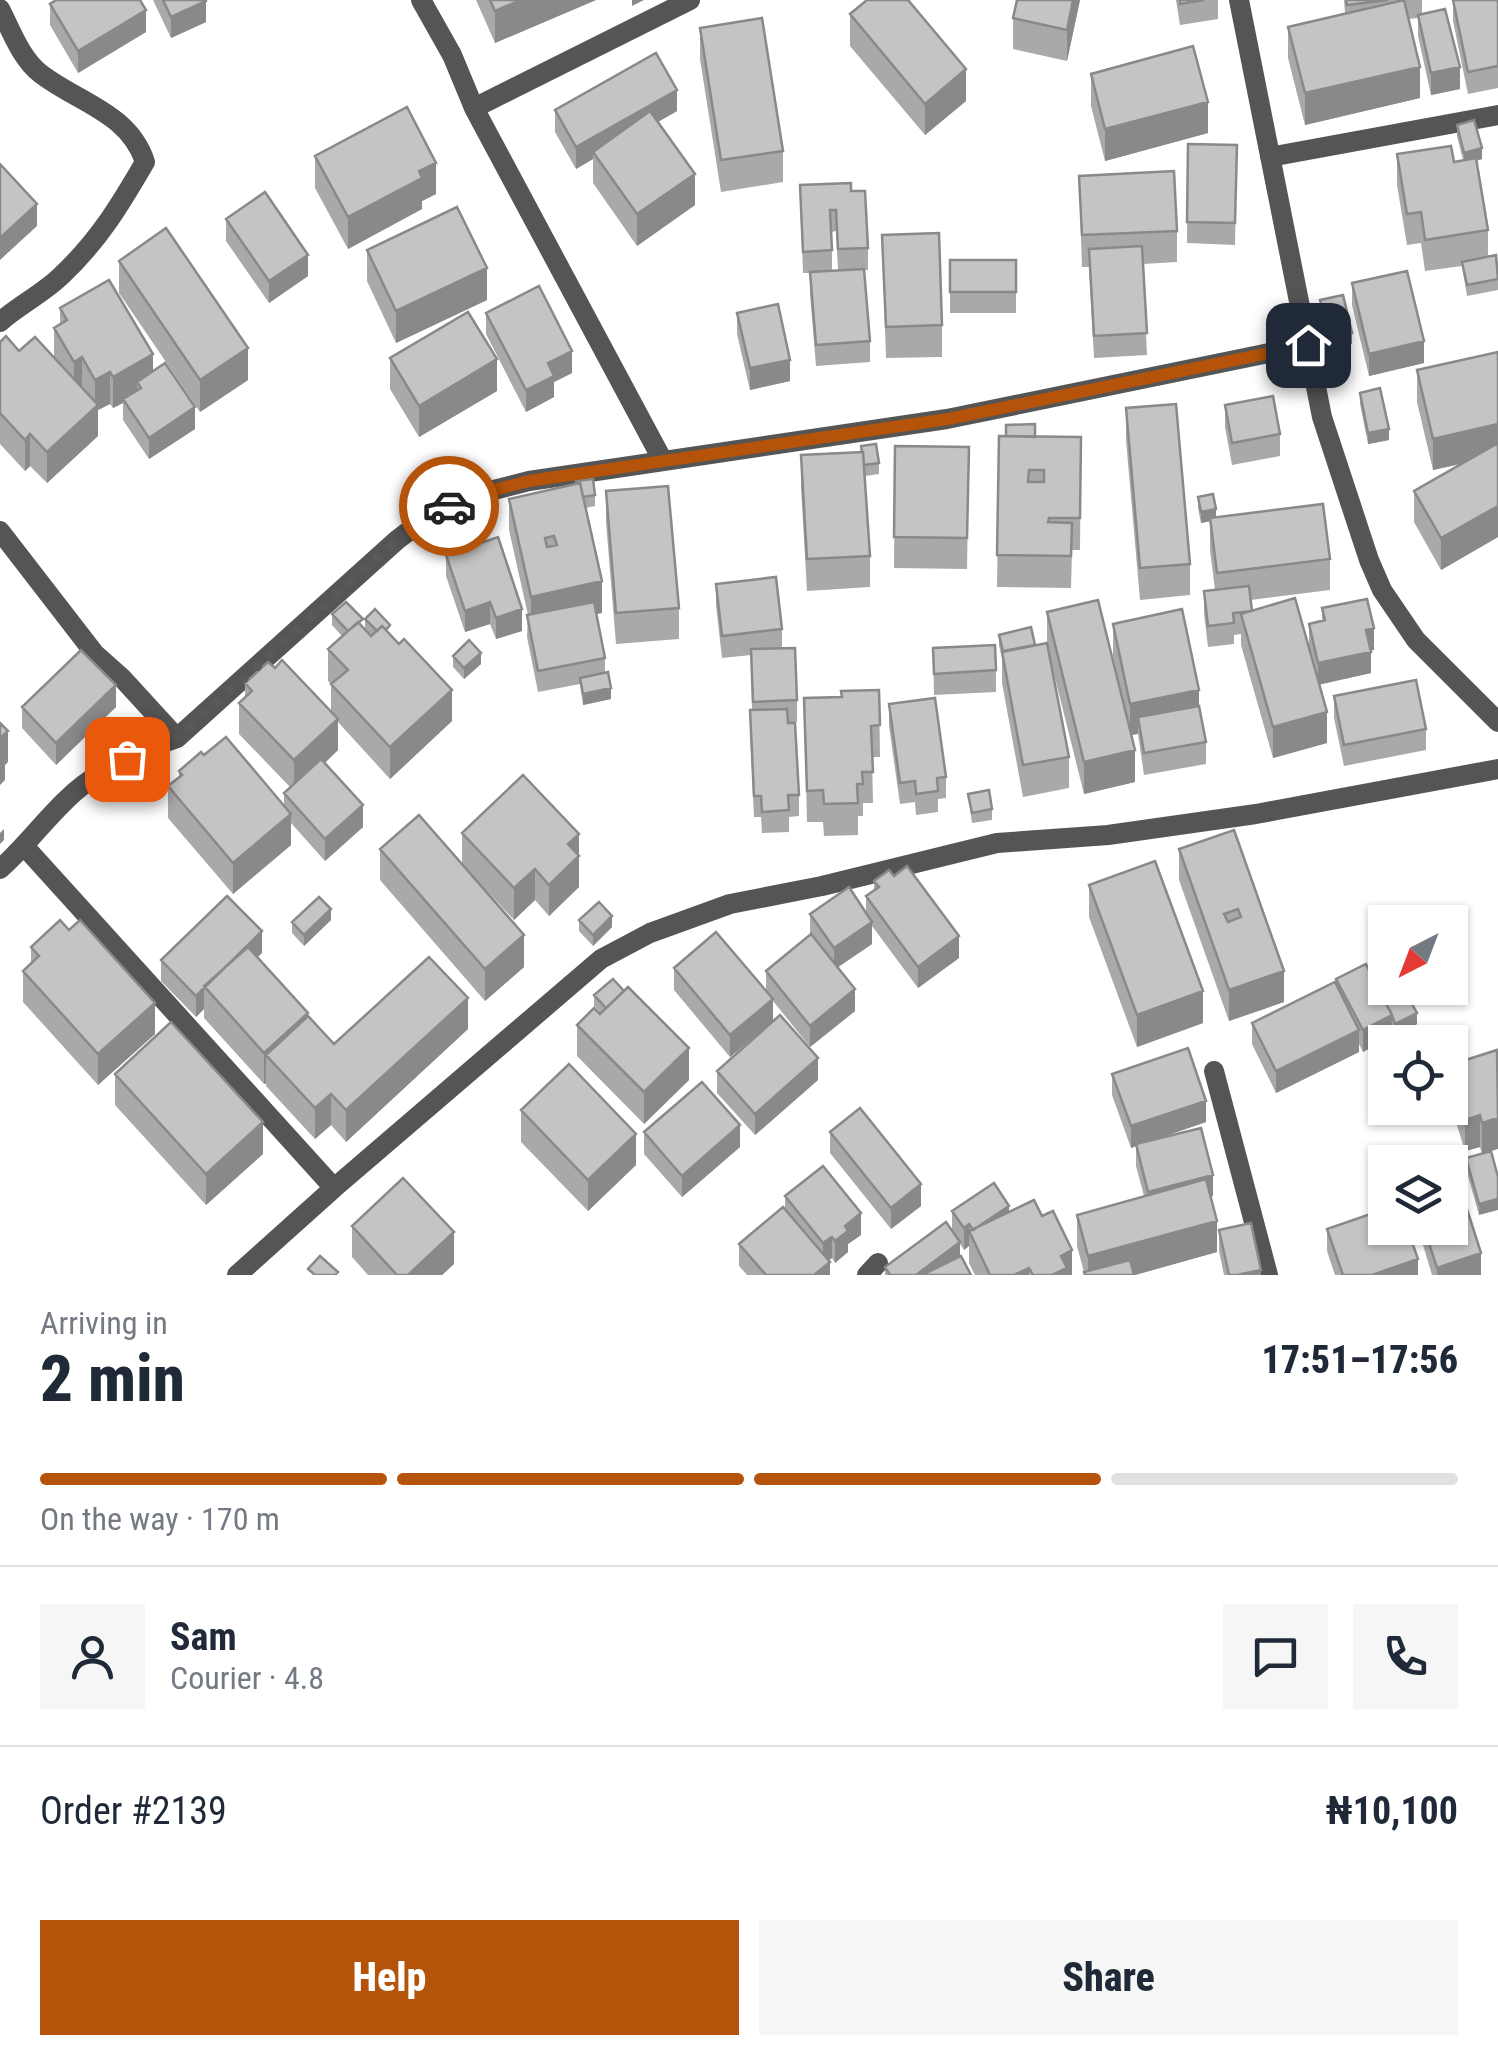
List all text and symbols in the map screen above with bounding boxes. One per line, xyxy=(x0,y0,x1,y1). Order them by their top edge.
pin xyxy=(1266,303,1351,388)
icon: home xyxy=(1281,318,1336,373)
courier xyxy=(399,456,499,556)
icon: car xyxy=(422,479,477,534)
pin xyxy=(85,717,170,802)
icon: bag xyxy=(100,732,155,787)
north arrow xyxy=(1368,905,1468,1005)
map controls xyxy=(1368,905,1468,1245)
button: locate xyxy=(1368,1025,1468,1125)
button: layers xyxy=(1368,1145,1468,1245)
text: Arriving in xyxy=(40,1304,168,1342)
text: 17:51–17:56 xyxy=(1261,1338,1458,1382)
text: 2 min xyxy=(40,1341,185,1417)
text: On the way · 170 m xyxy=(40,1500,280,1538)
button: person xyxy=(40,1604,145,1709)
button: chat xyxy=(1223,1604,1328,1709)
button: phone xyxy=(1353,1604,1458,1709)
text: Sam xyxy=(170,1615,237,1659)
text: Courier · 4.8 xyxy=(170,1659,324,1697)
text: Order #2139 xyxy=(40,1789,227,1833)
text: ₦10,100 xyxy=(1326,1789,1458,1833)
button: Help xyxy=(40,1920,739,2035)
button: Share xyxy=(759,1920,1458,2035)

